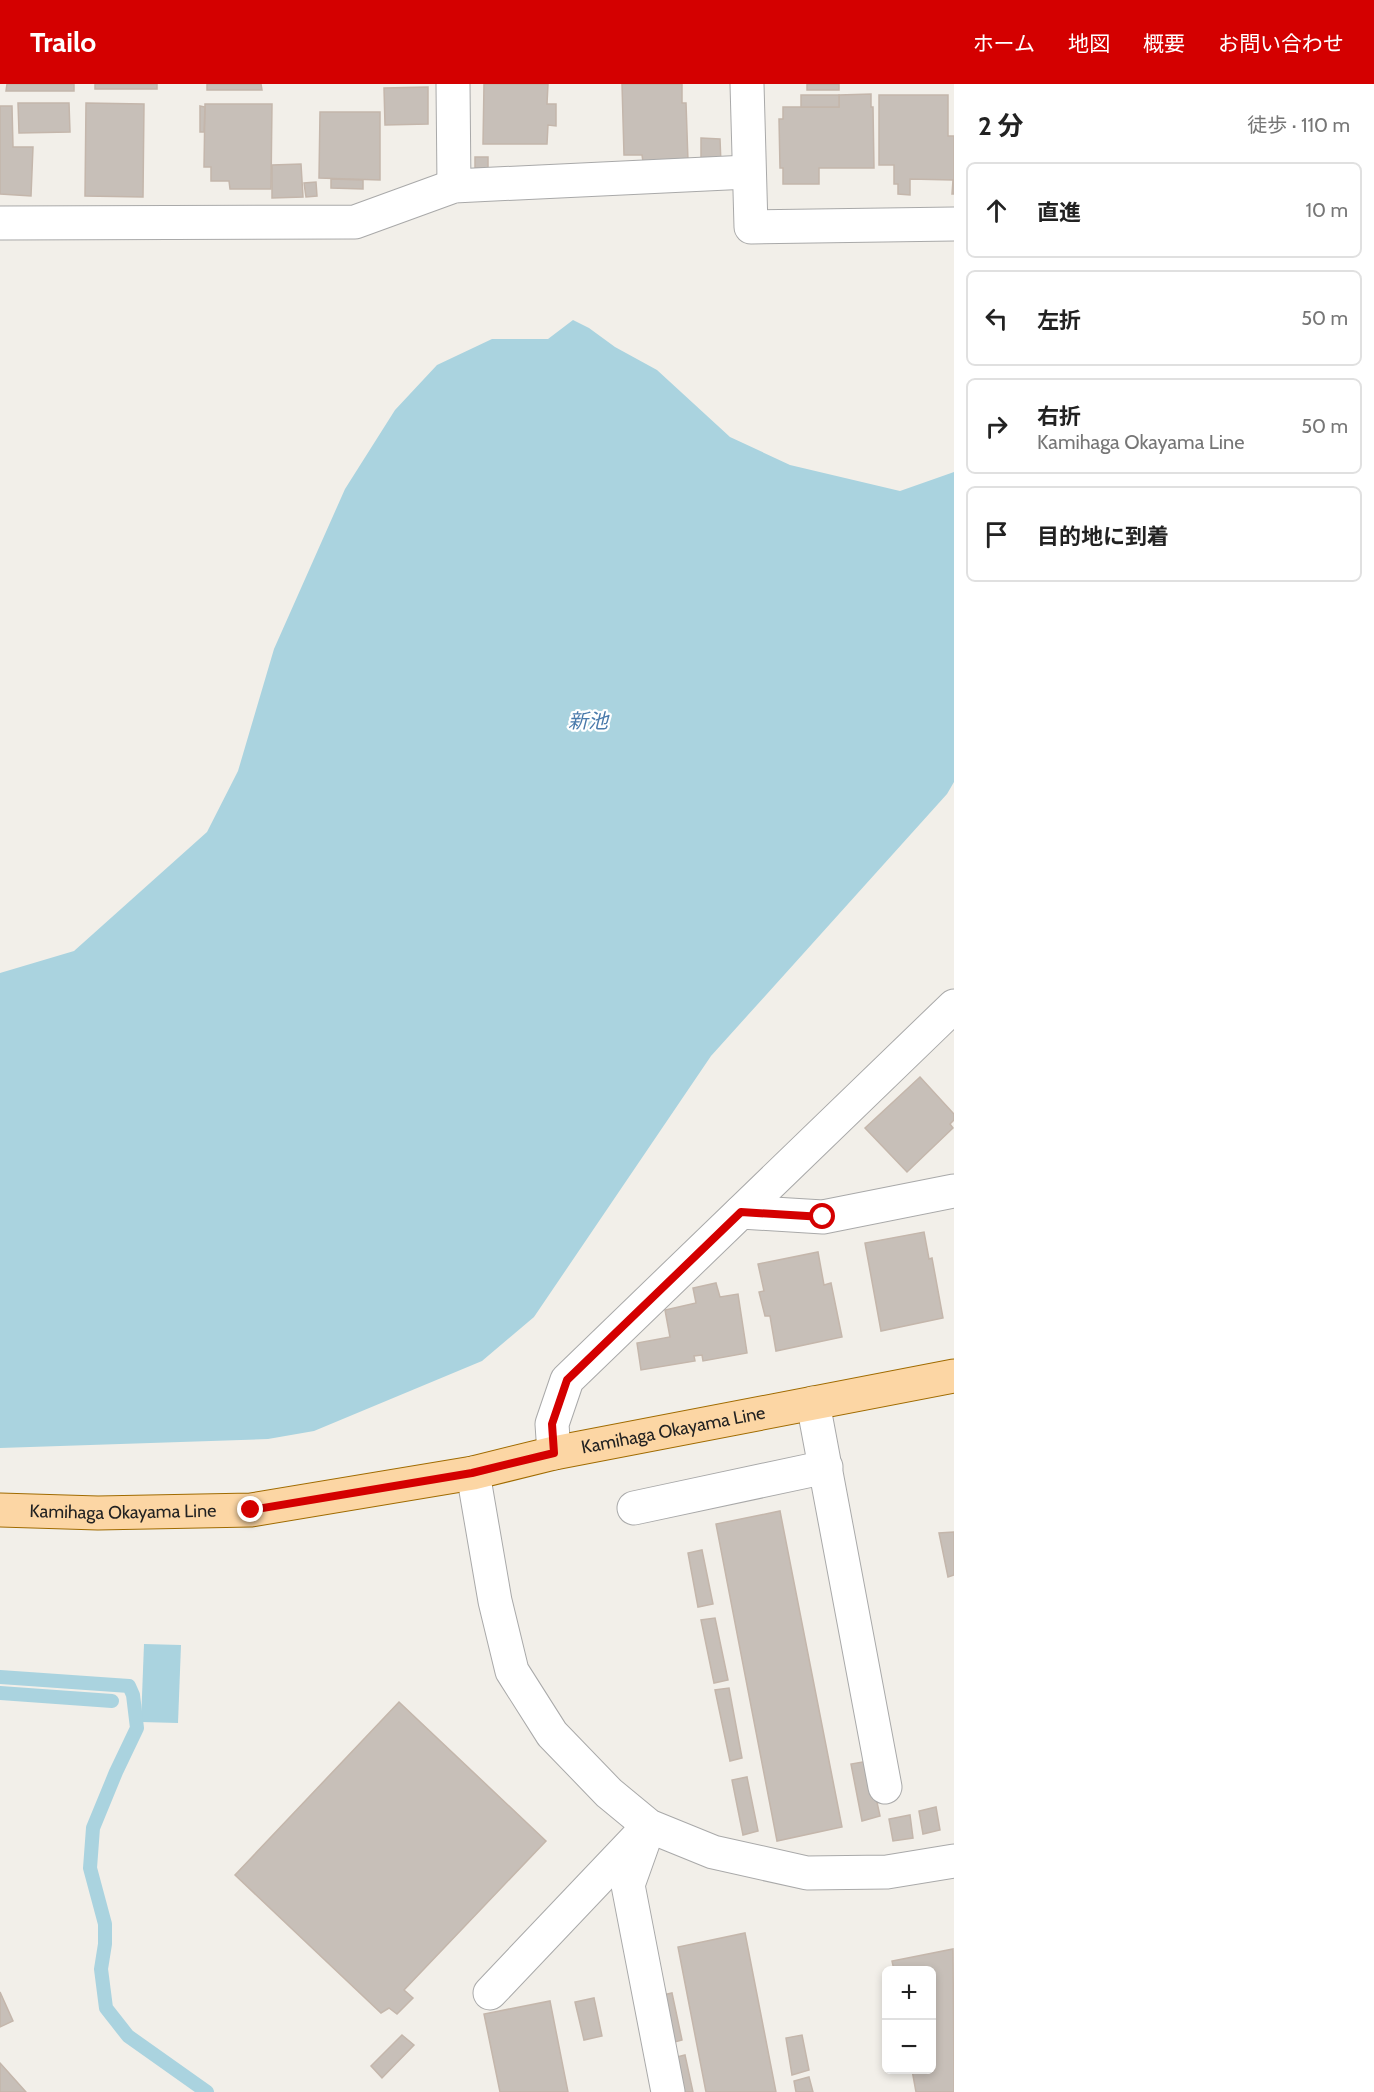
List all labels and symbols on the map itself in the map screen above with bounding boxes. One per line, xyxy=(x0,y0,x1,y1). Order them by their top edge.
water label: 新池 xyxy=(568,709,610,733)
route start xyxy=(809,1203,835,1229)
street label: Kamihaga Okayama Line xyxy=(579,1402,767,1459)
route end xyxy=(237,1496,263,1522)
street label: Kamihaga Okayama Line xyxy=(29,1500,217,1524)

